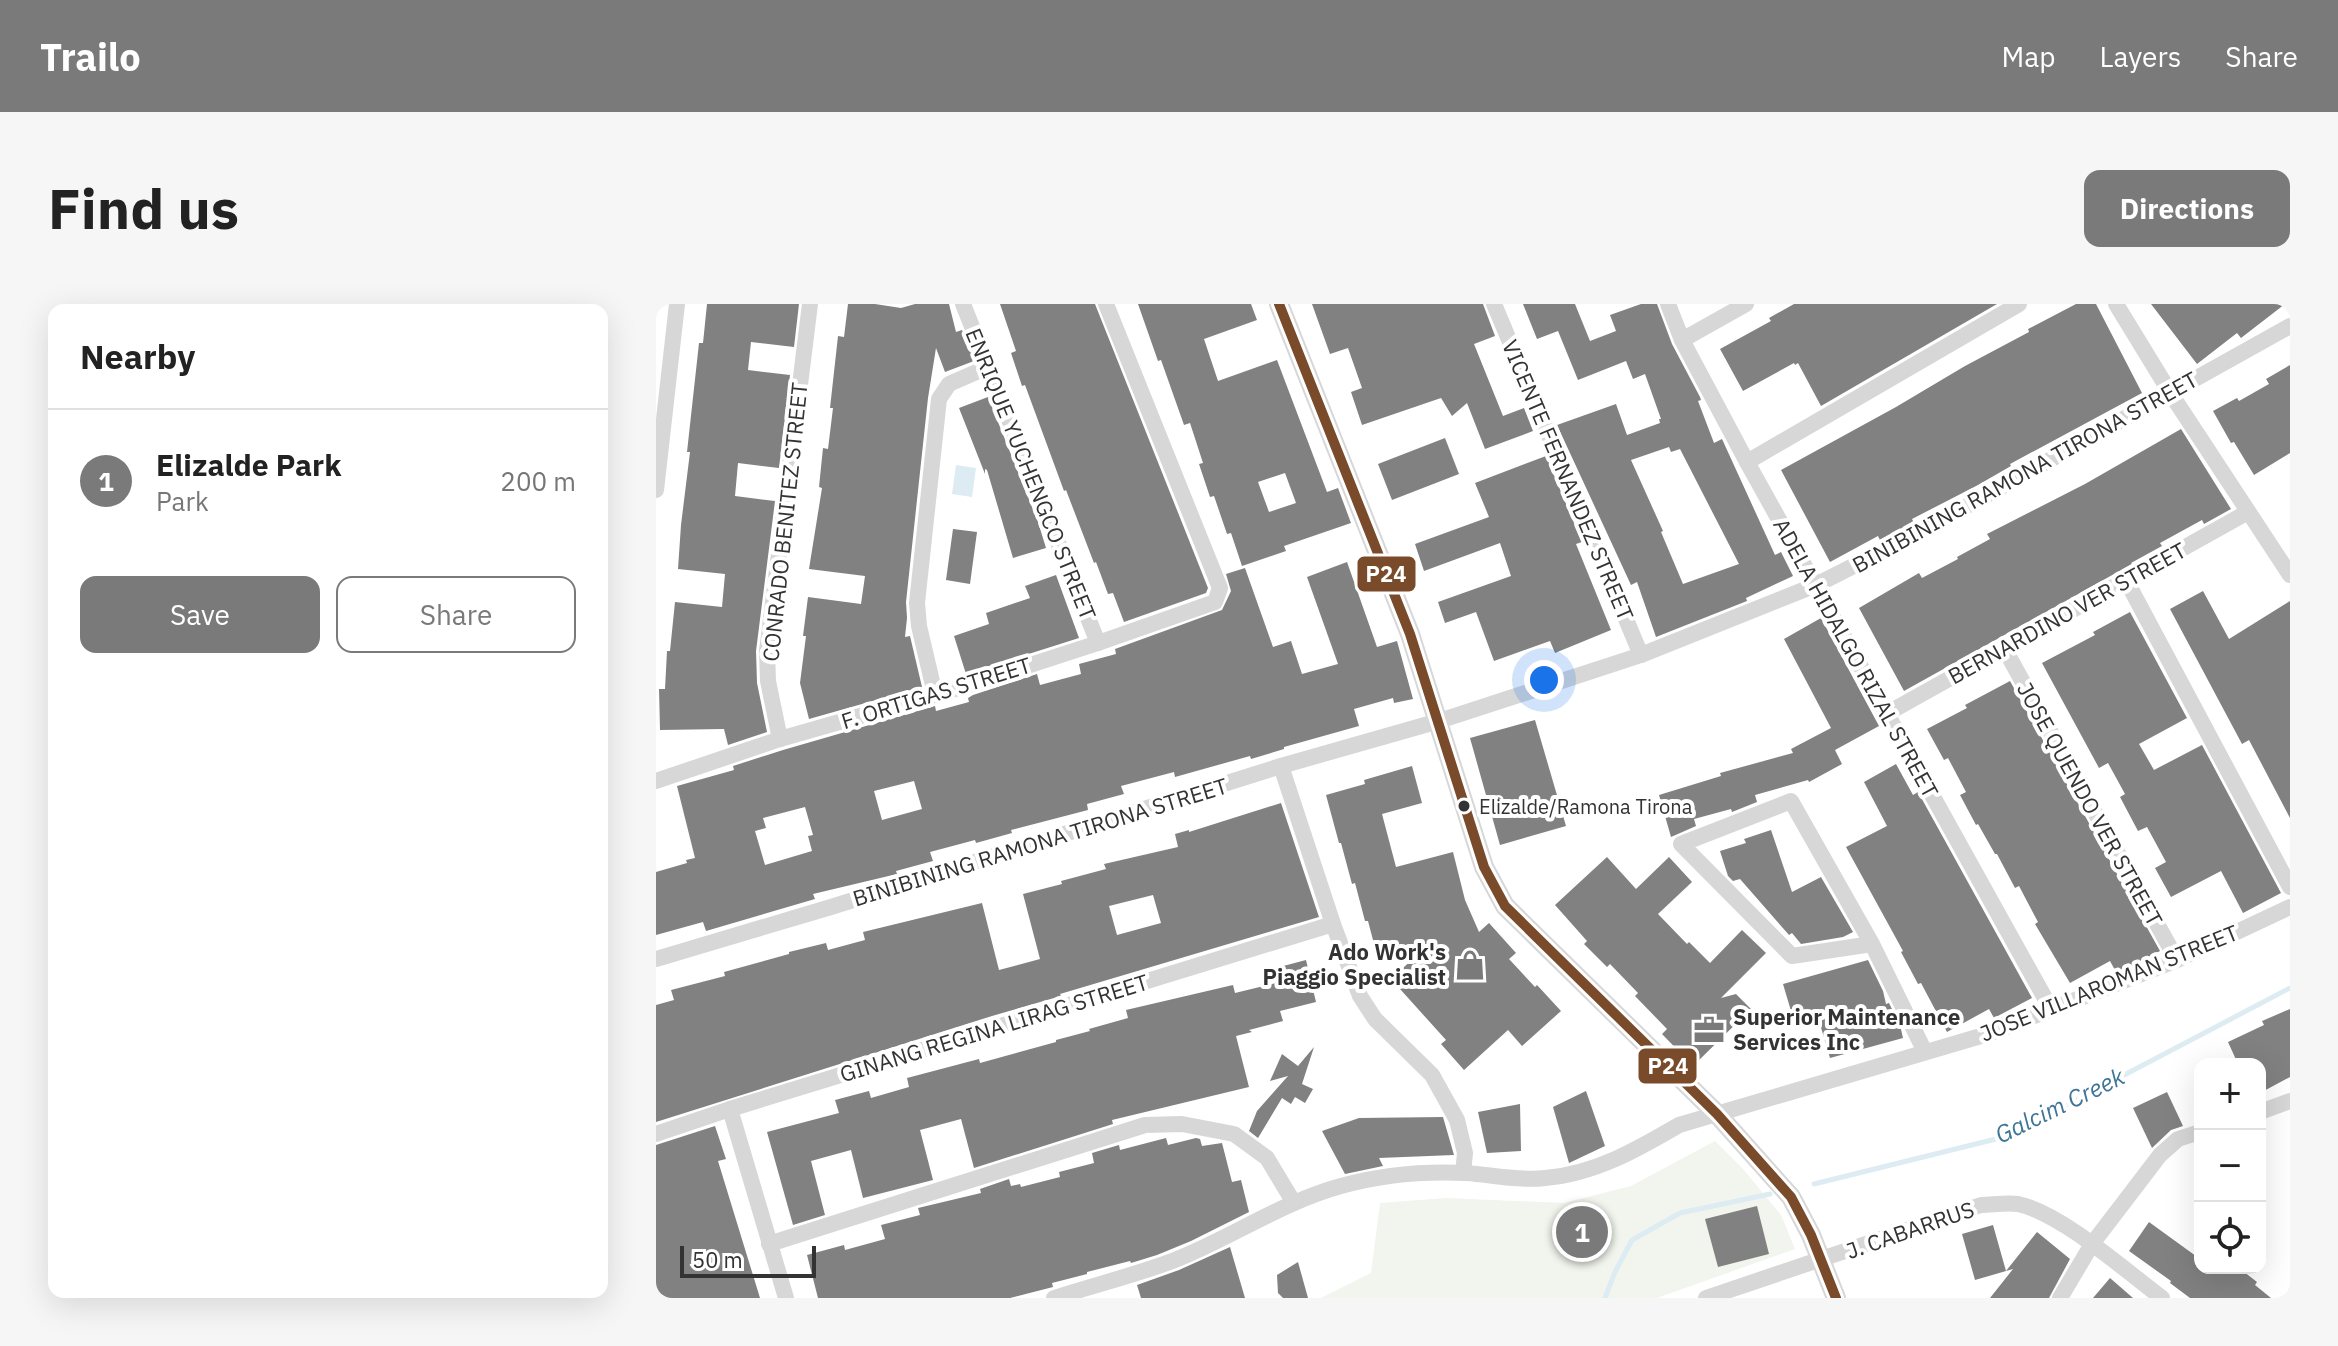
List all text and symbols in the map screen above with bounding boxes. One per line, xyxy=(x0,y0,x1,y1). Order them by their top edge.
text: Trailo xyxy=(40,32,141,81)
text: Map xyxy=(2001,38,2055,75)
text: Layers xyxy=(2099,38,2181,75)
text: Share xyxy=(2225,38,2298,75)
button: Directions xyxy=(2084,170,2290,247)
text: Find us xyxy=(48,172,239,244)
street label: ENRIQUE YUCHENGCO STREET xyxy=(960,324,1104,624)
text: Nearby xyxy=(80,334,195,378)
street label: VICENTE FERNANDEZ STREET xyxy=(1496,335,1641,625)
street label: BINIBINING RAMONA TIRONA STREET xyxy=(1847,364,2203,579)
street label: CONRADO BENITEZ STREET xyxy=(755,381,814,663)
text: Elizalde Park xyxy=(156,445,342,484)
text: 1 xyxy=(98,464,114,498)
text: 200 m xyxy=(500,464,576,498)
text: Park xyxy=(156,484,209,518)
street label: ADELA HIDALGO RIZAL STREET xyxy=(1767,513,1946,803)
street label: BERNARDINO VER STREET xyxy=(1943,535,2191,690)
line badge: P24 xyxy=(1356,555,1417,593)
text: P24 xyxy=(1366,559,1406,588)
button: Save xyxy=(80,576,320,653)
button: Share xyxy=(336,576,576,653)
street label: F. ORTIGAS STREET xyxy=(837,650,1035,735)
your location xyxy=(1524,660,1564,700)
street label: JOSE QUENDO VER STREET xyxy=(2011,677,2170,931)
street label: BINIBINING RAMONA TIRONA STREET xyxy=(849,770,1231,912)
place label: Elizalde/Ramona Tirona xyxy=(1479,793,1693,820)
marker: Elizalde/Ramona Tirona xyxy=(1456,798,1472,814)
street label: JOSE VILLAROMAN STREET xyxy=(1975,917,2243,1048)
place label: Ado Work's Piaggio Specialist xyxy=(1262,937,1446,991)
shop icon: Ado Work's Piaggio Specialist xyxy=(1453,948,1487,982)
street label: GINANG REGINA LIRAG STREET xyxy=(836,967,1152,1088)
place label: Superior Maintenance Services Inc xyxy=(1733,1002,1960,1056)
office icon: Superior Maintenance Services Inc xyxy=(1692,1013,1726,1047)
line badge: P24 xyxy=(1637,1047,1698,1085)
text: P24 xyxy=(1648,1051,1688,1080)
map controls xyxy=(2194,1058,2266,1274)
button: + xyxy=(2194,1058,2266,1130)
water label: Galcim Creek xyxy=(1989,1060,2130,1150)
button: − xyxy=(2194,1130,2266,1202)
street label: J. CABARRUS xyxy=(1842,1194,1978,1265)
pin: 1 xyxy=(1556,1202,1608,1262)
button: locate xyxy=(2194,1202,2266,1274)
scale bar xyxy=(680,1242,816,1278)
text: 50 m xyxy=(692,1245,743,1274)

